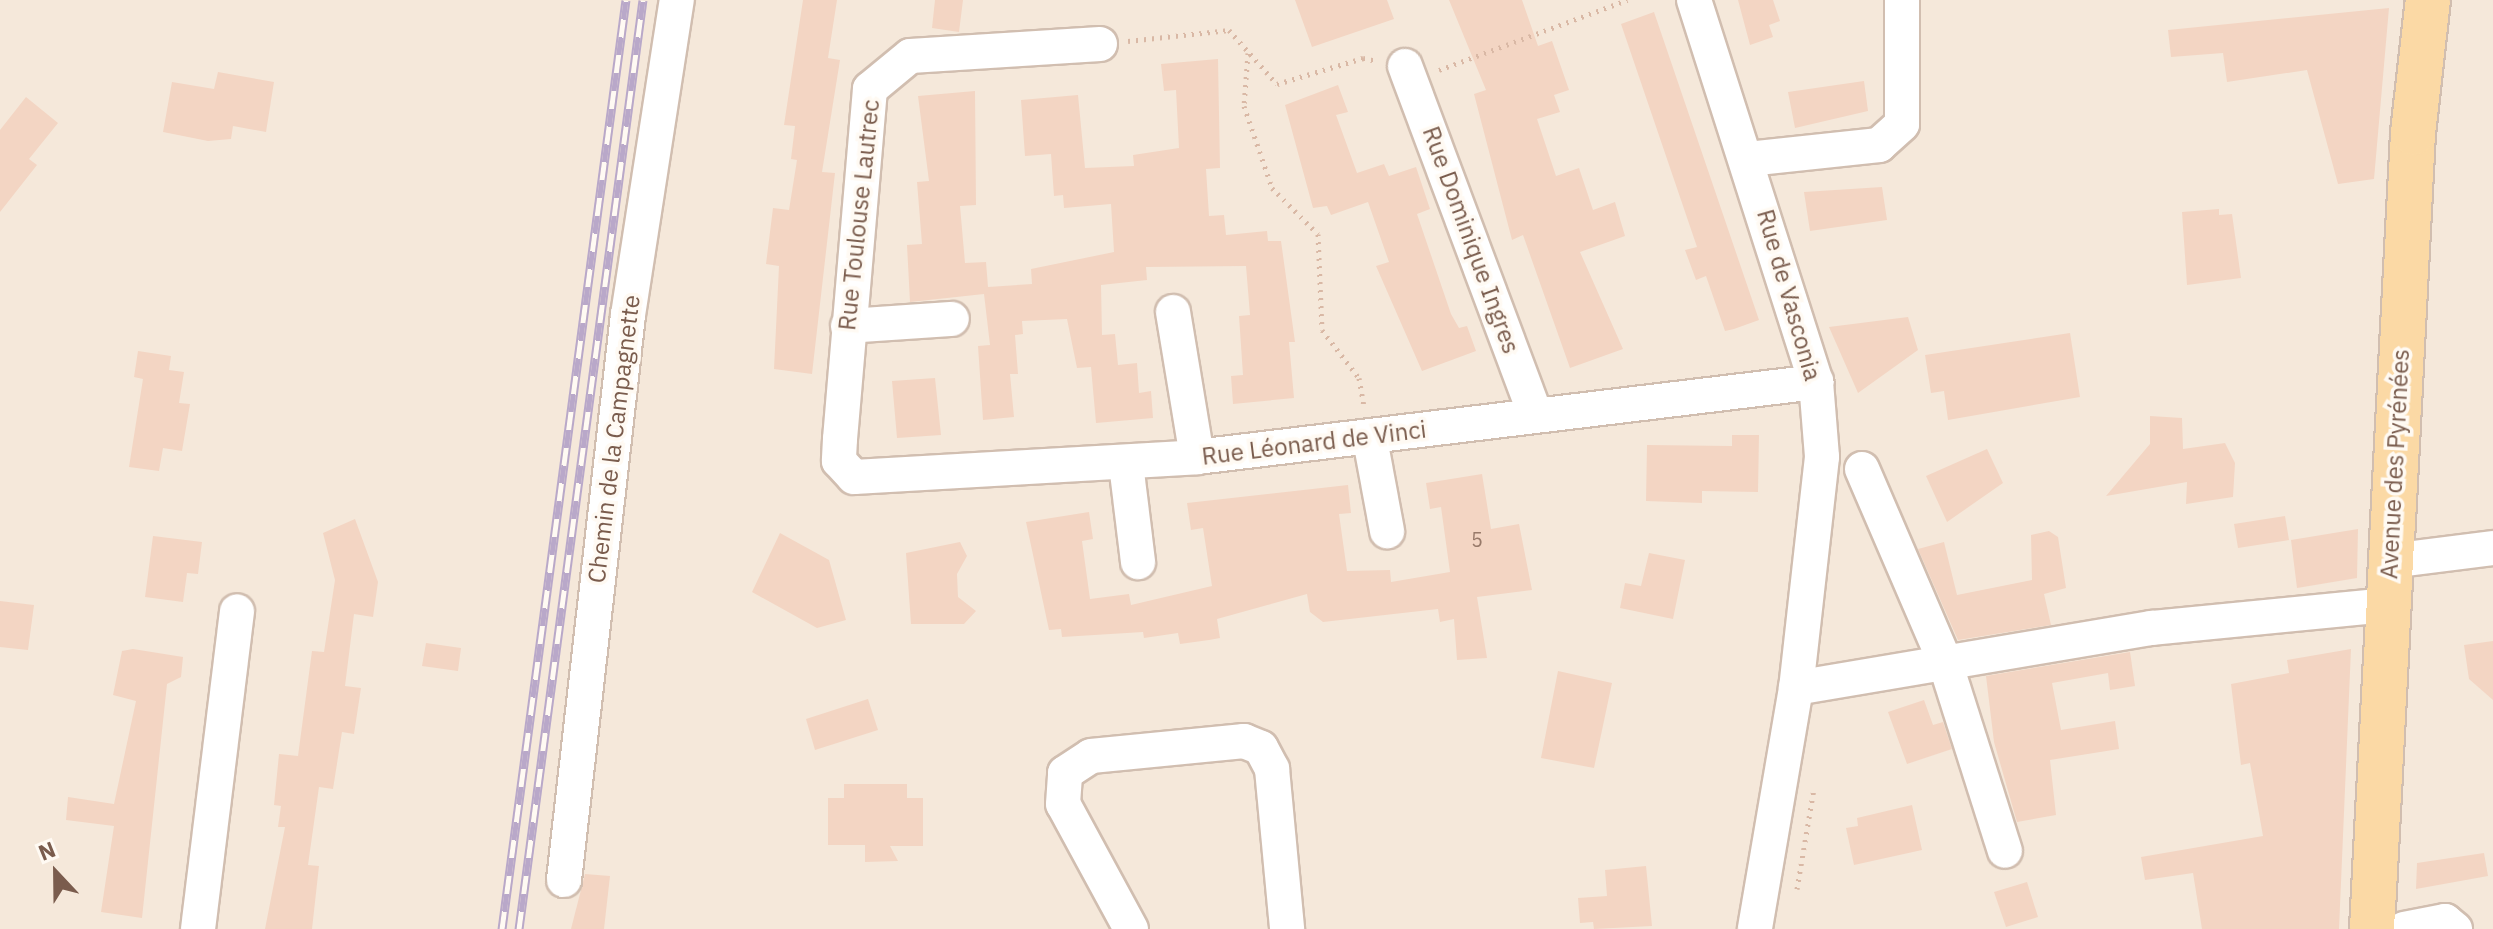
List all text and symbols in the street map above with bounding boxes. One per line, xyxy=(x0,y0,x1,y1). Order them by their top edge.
street label: Rue Toulouse Lautrec xyxy=(833,98,885,332)
street label: Rue Dominique Ingres xyxy=(1416,122,1526,358)
street label: Rue de Vasconia xyxy=(1751,206,1827,384)
street label: Chemin de la Campagnette xyxy=(582,293,646,585)
street label: Avenue des Pyrénées xyxy=(2375,348,2415,580)
street label: Rue Léonard de Vinci xyxy=(1200,415,1428,471)
house number: 5 xyxy=(1471,527,1483,551)
north arrow xyxy=(16,833,96,913)
text: N xyxy=(34,834,60,867)

